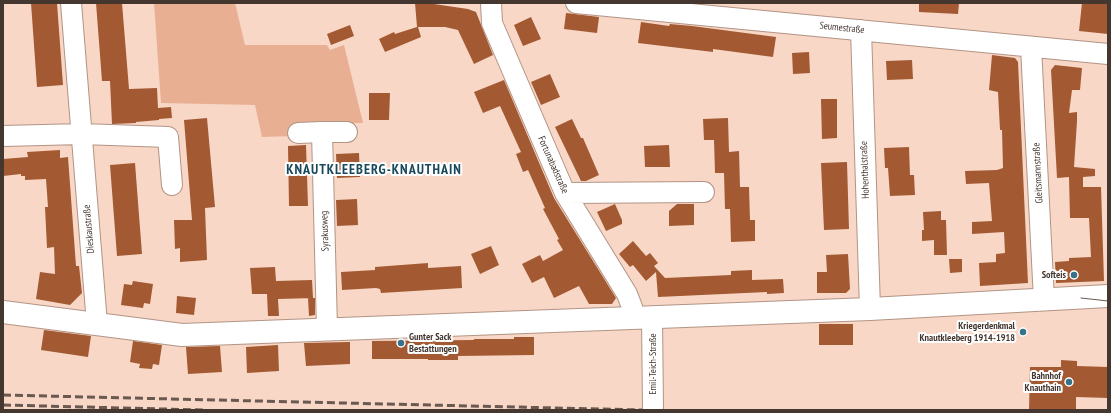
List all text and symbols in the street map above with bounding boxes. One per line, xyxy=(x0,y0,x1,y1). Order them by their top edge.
street label: Seumestraße xyxy=(819,20,865,36)
street label: Fortunabadstraße xyxy=(535,134,571,196)
street label: Hohenthalstraße xyxy=(858,141,872,199)
street label: Gleitsmannstraße xyxy=(1030,142,1046,204)
district label: KNAUTKLEEBERG-KNAUTHAIN xyxy=(286,162,462,178)
street label: Dieskaustraße xyxy=(81,204,97,254)
street label: Syrakusweg xyxy=(318,211,332,251)
place label: Softeis xyxy=(1042,269,1066,281)
marker: Softeis xyxy=(1069,270,1079,280)
place label: Kriegerdenkmal Knautkleeberg 1914-1918 xyxy=(920,320,1015,344)
marker: Kriegerdenkmal Knautkleeberg 1914-1918 xyxy=(1018,327,1028,337)
place label: Gunter Sack Bestattungen xyxy=(409,331,457,354)
street label: Emil-Teich-Straße xyxy=(647,333,659,395)
marker: Gunter Sack Bestattungen xyxy=(396,338,406,348)
place label: Bahnhof Knauthain xyxy=(1025,370,1061,394)
marker: Bahnhof Knauthain xyxy=(1064,377,1074,387)

